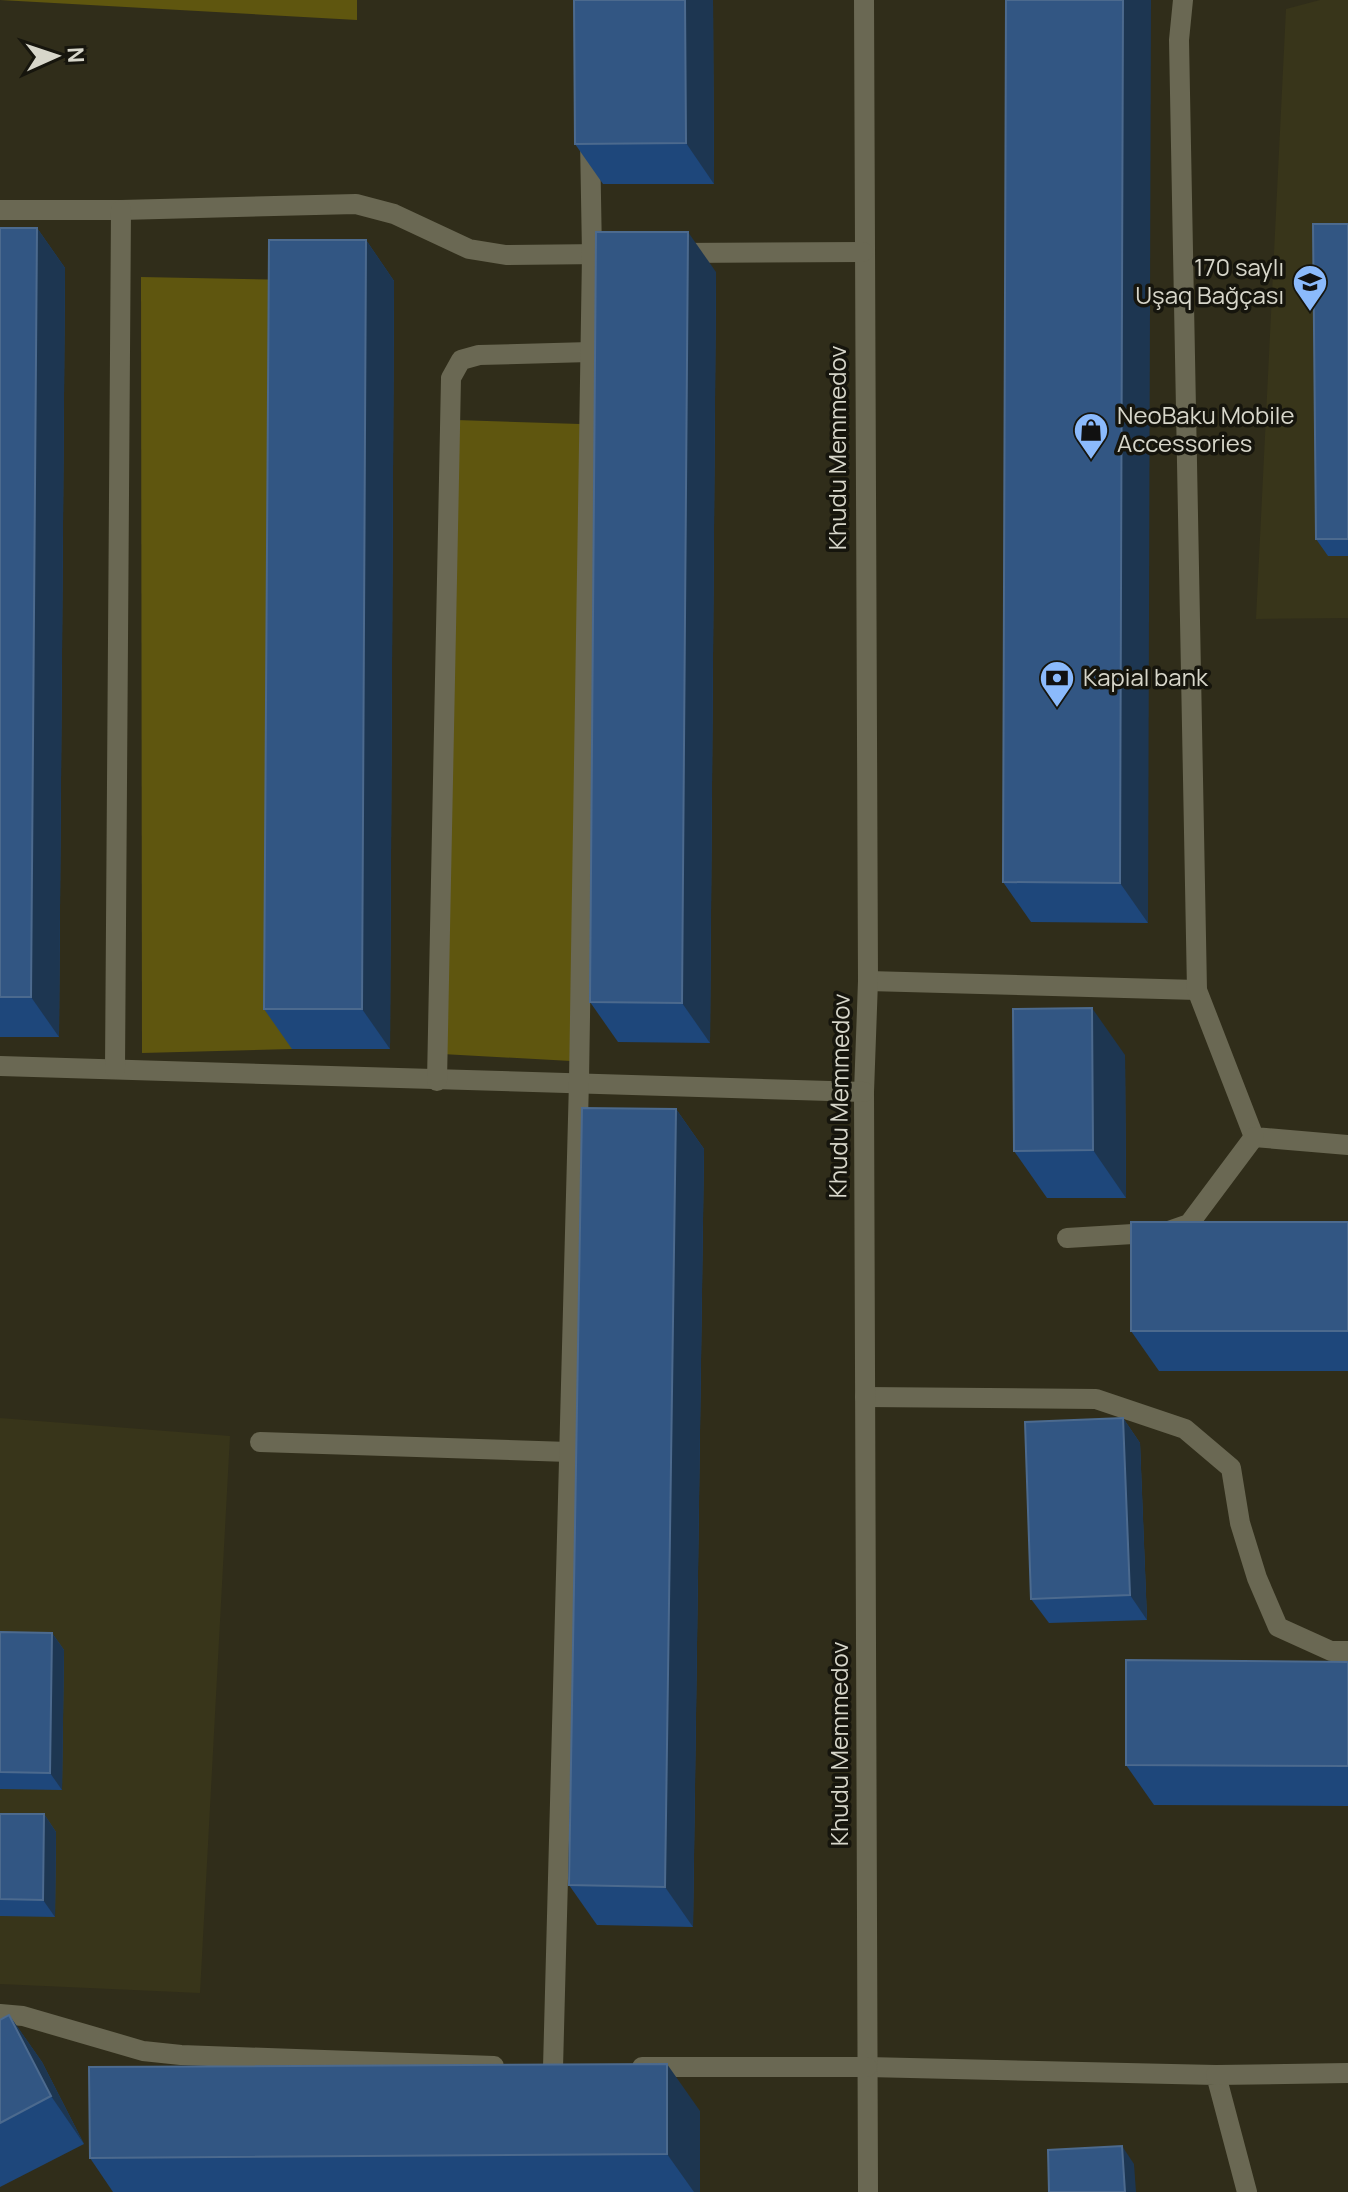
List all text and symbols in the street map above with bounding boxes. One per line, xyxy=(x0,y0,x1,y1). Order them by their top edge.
north arrow xyxy=(16,16,96,96)
text: N xyxy=(61,46,91,64)
place label: 170 saylı Uşaq Bağçası xyxy=(1135,250,1284,311)
school or university icon: 170 saylı Uşaq Bağçası xyxy=(1291,263,1329,313)
street label: Khudu Memmedov xyxy=(820,346,853,550)
place label: NeoBaku Mobile Accessories xyxy=(1117,398,1294,459)
shop icon: NeoBaku Mobile Accessories xyxy=(1072,411,1110,461)
bank icon: Kapial bank xyxy=(1038,659,1076,709)
place label: Kapial bank xyxy=(1083,660,1209,693)
street label: Khudu Memmedov xyxy=(820,993,857,1199)
street label: Khudu Memmedov xyxy=(822,1642,855,1846)

